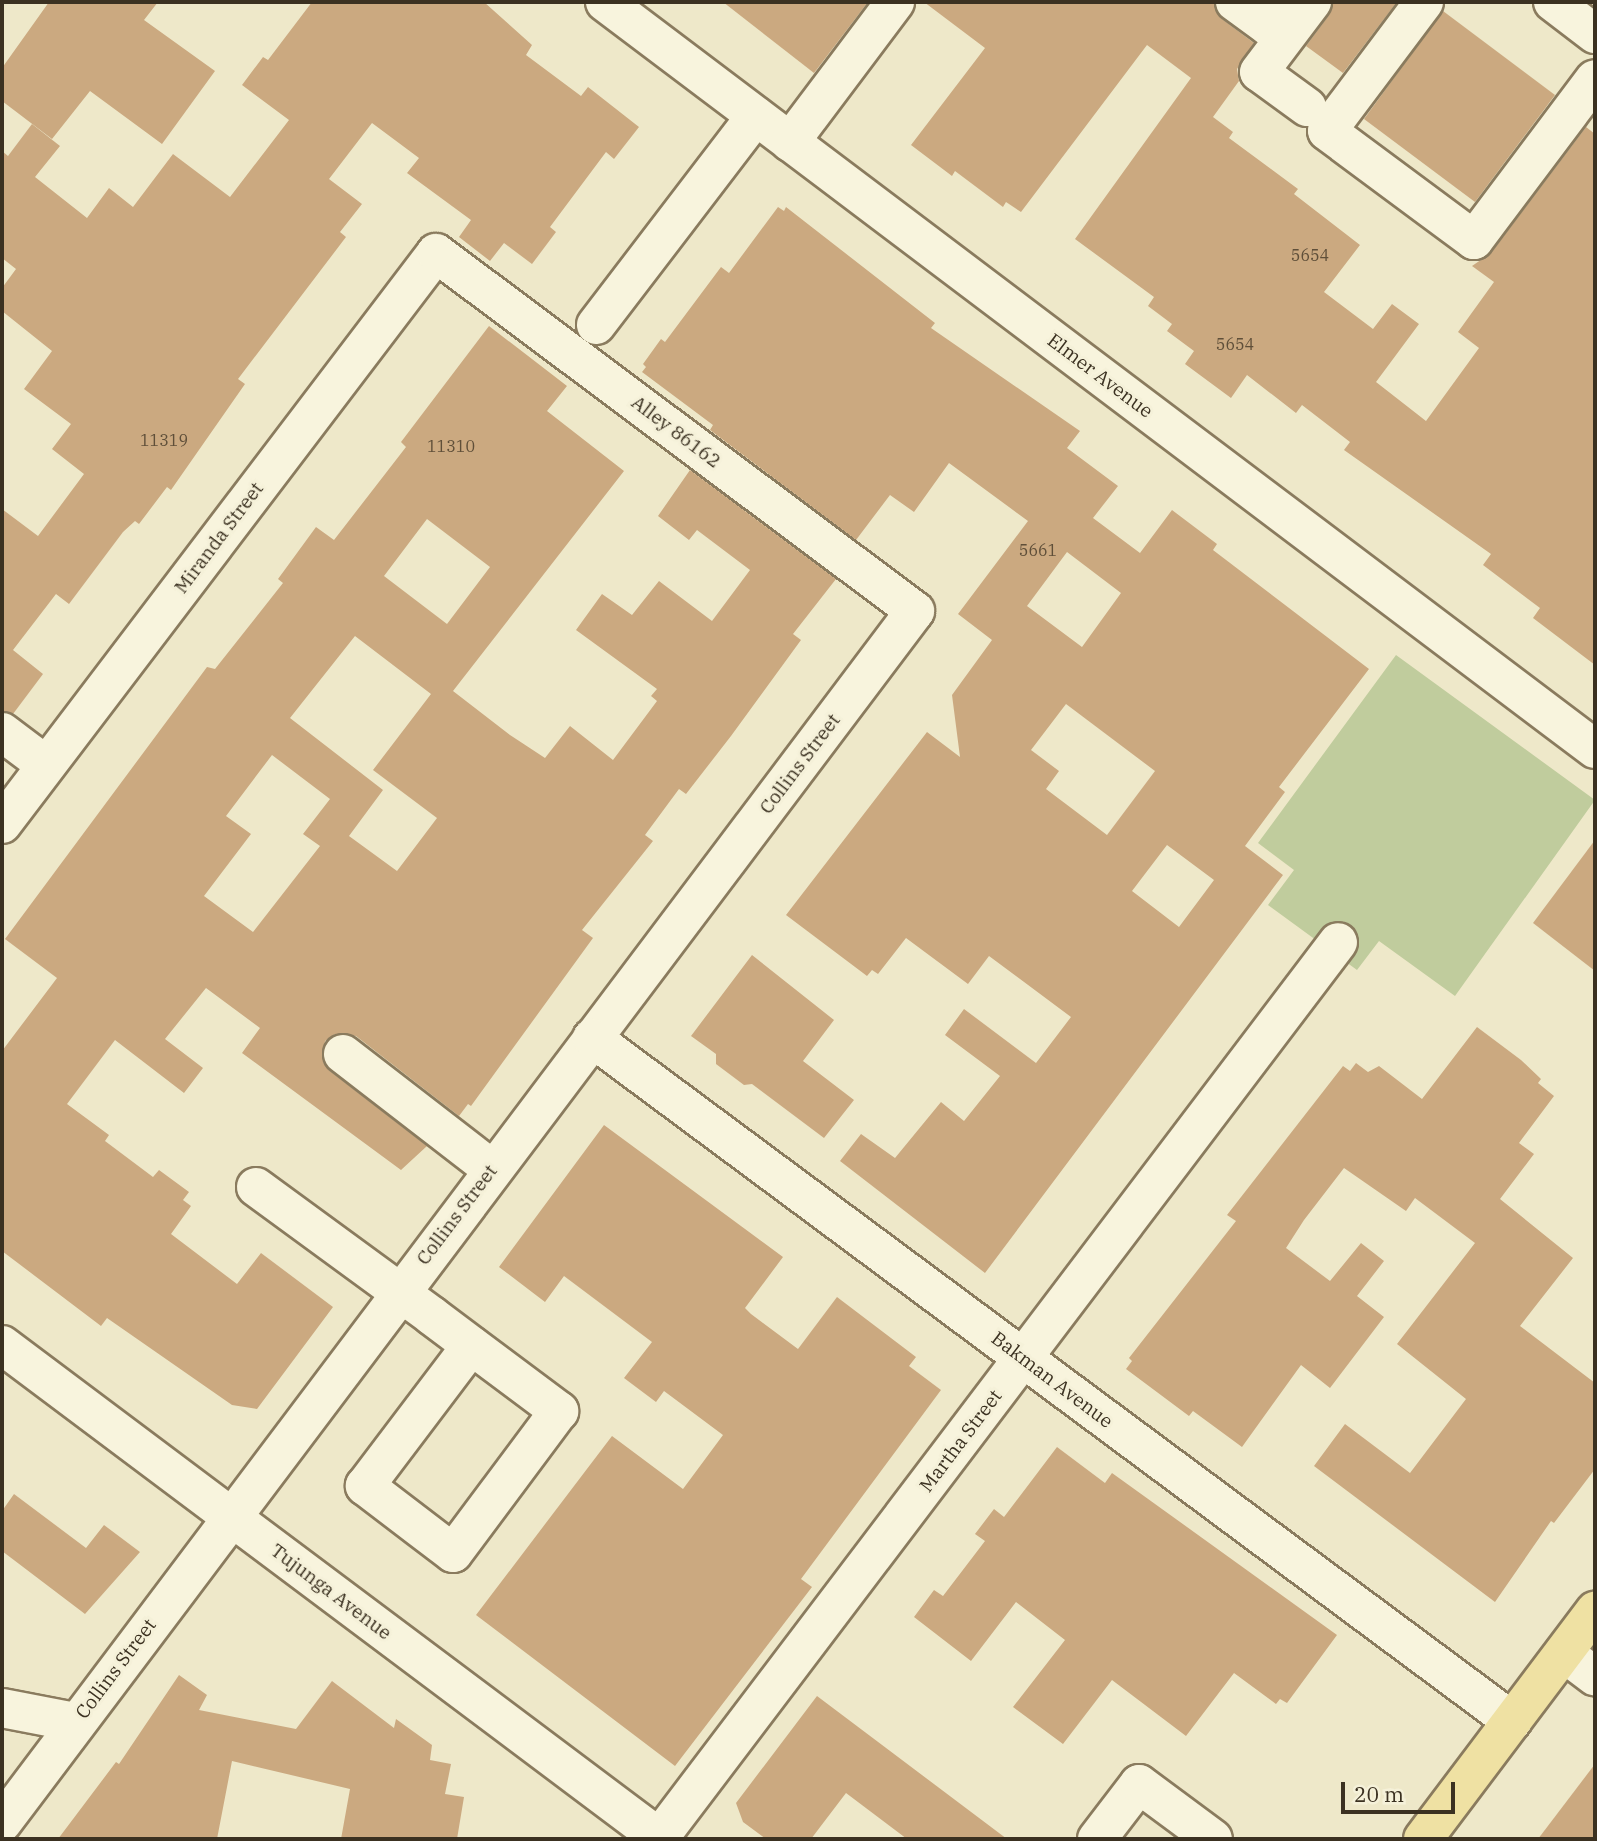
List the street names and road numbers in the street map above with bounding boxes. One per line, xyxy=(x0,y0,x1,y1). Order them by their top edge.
street label: Elmer Avenue xyxy=(1043,329,1157,423)
street label: Alley 86162 xyxy=(627,391,725,473)
street label: Miranda Street xyxy=(170,478,268,598)
street label: Collins Street xyxy=(755,709,845,819)
street label: Collins Street xyxy=(412,1160,502,1270)
street label: Bakman Avenue xyxy=(987,1327,1117,1433)
street label: Martha Street xyxy=(915,1385,1007,1497)
street label: Tujunga Avenue xyxy=(266,1539,396,1645)
street label: Collins Street xyxy=(71,1614,161,1724)

